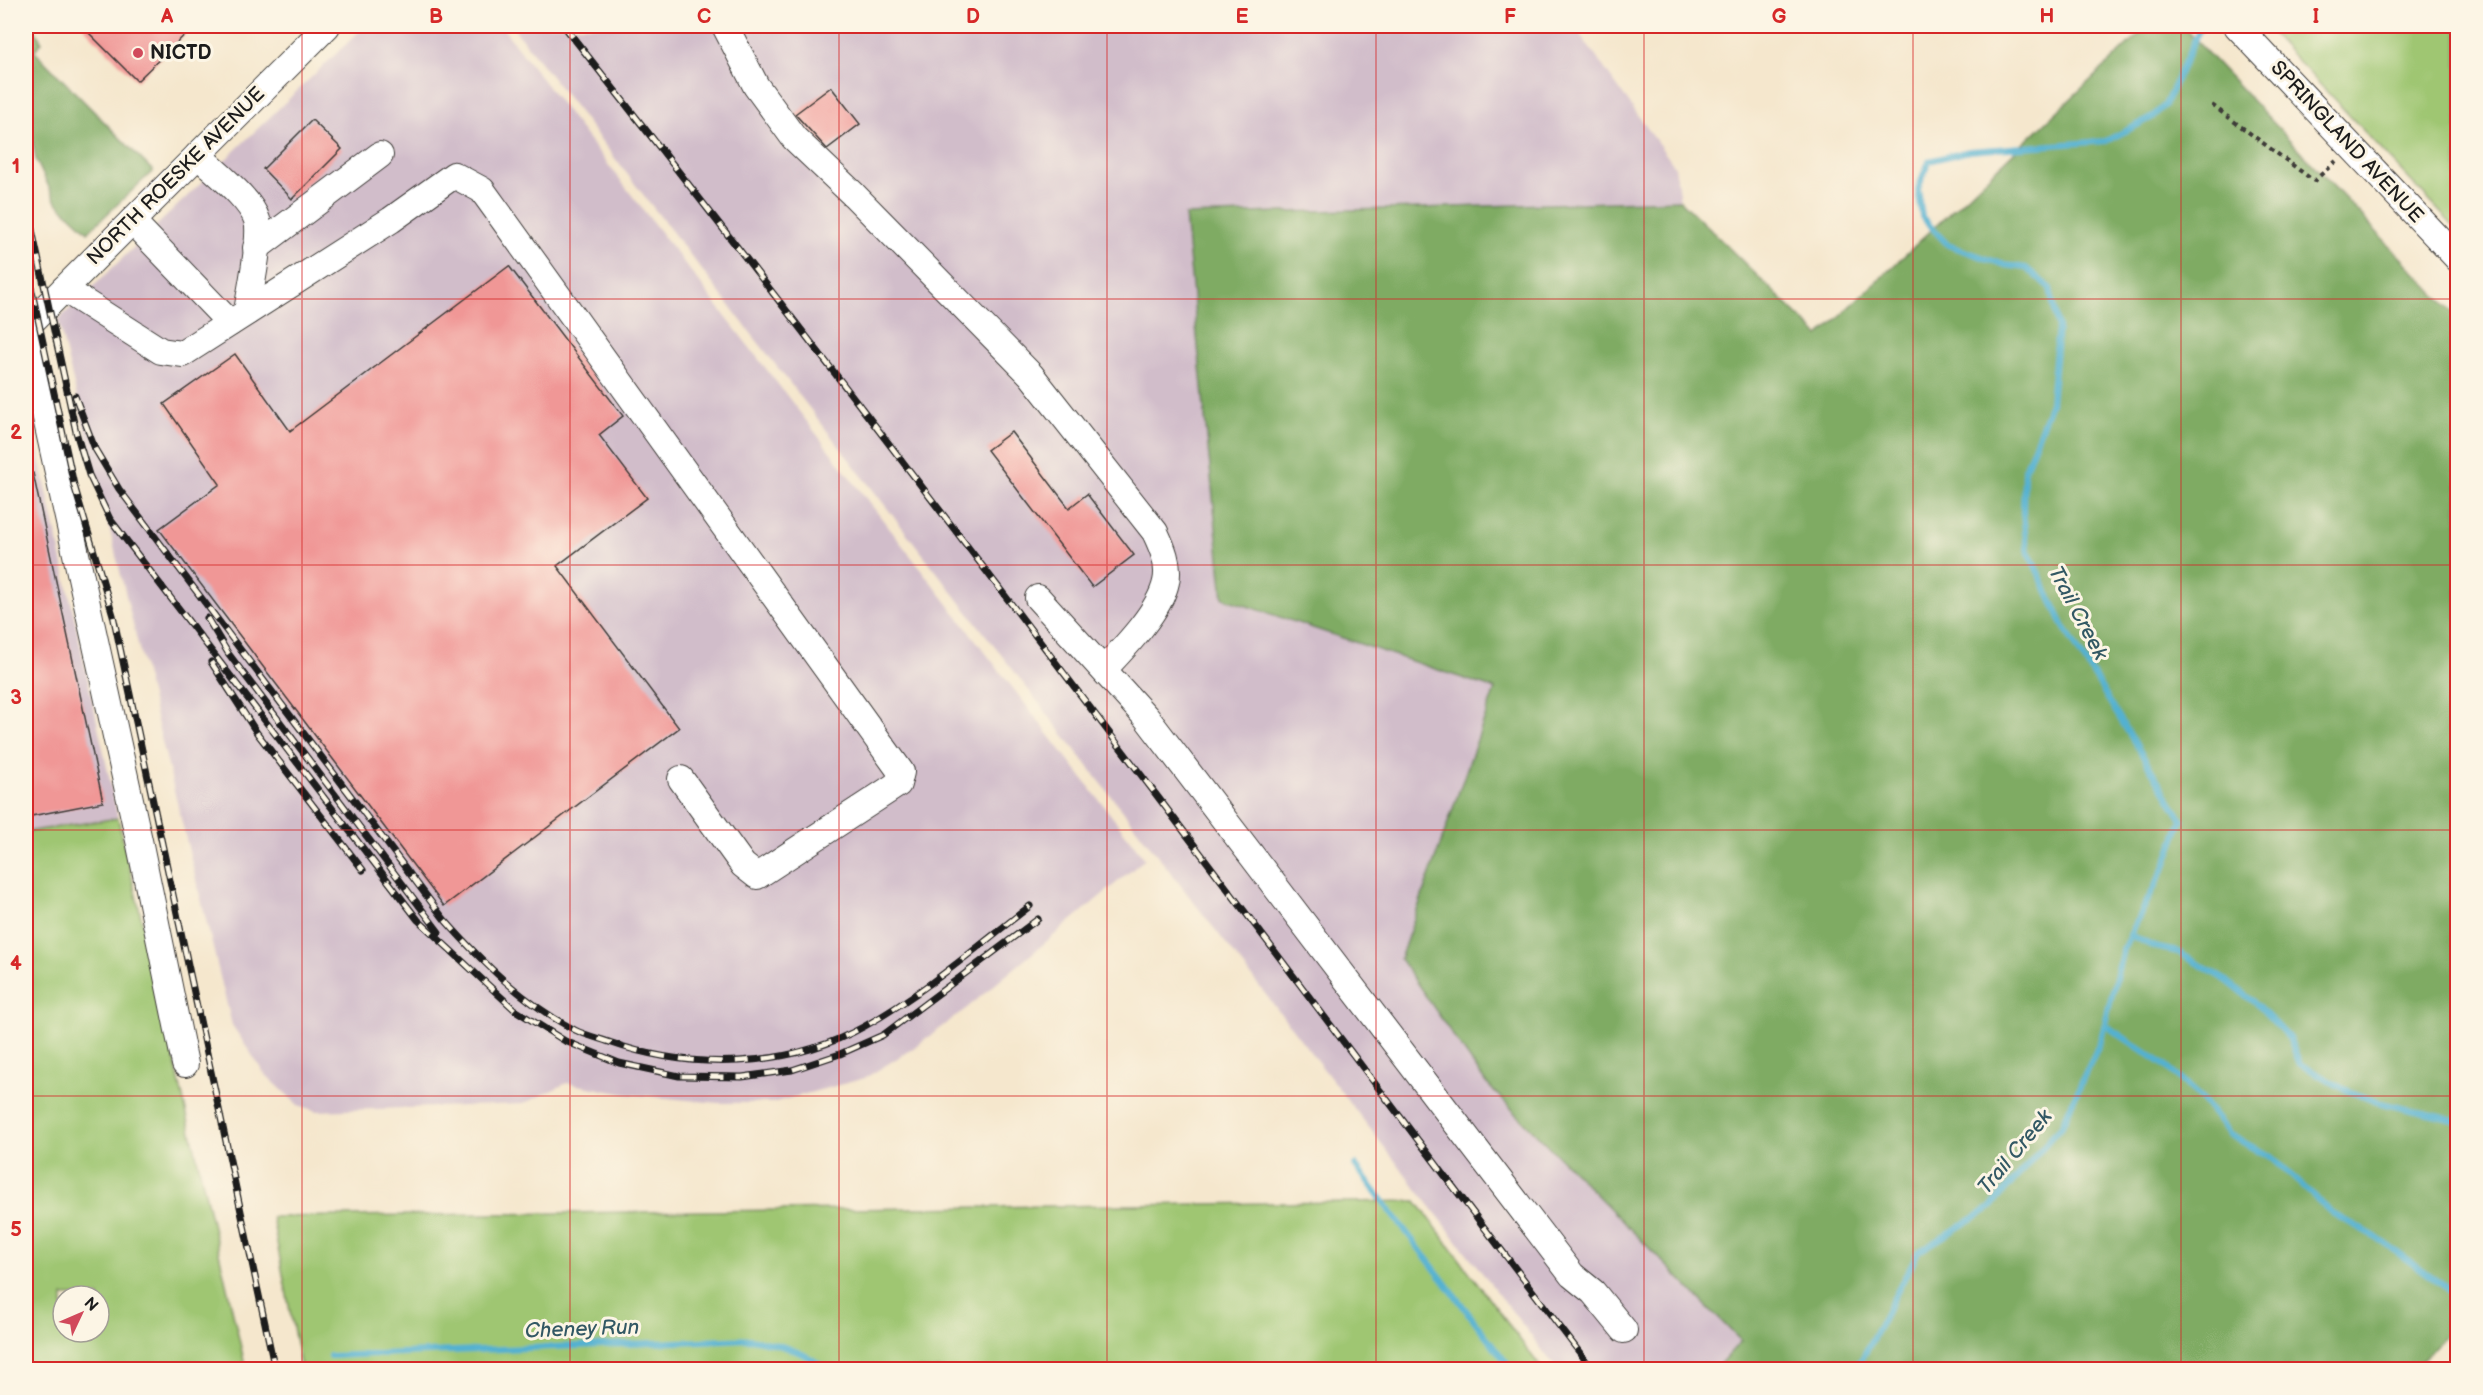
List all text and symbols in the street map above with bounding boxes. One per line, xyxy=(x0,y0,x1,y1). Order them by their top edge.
text: A xyxy=(160,5,174,29)
text: B xyxy=(429,5,443,29)
text: C xyxy=(697,5,711,29)
text: D xyxy=(966,5,980,29)
text: E xyxy=(1236,5,1249,29)
text: F xyxy=(1504,5,1516,29)
text: G xyxy=(1772,5,1787,29)
text: H xyxy=(2040,5,2054,29)
text: I xyxy=(2313,5,2319,29)
place label: NICTD xyxy=(150,41,211,65)
marker: NICTD xyxy=(131,46,145,60)
street label: SPRINGLAND AVENUE xyxy=(2266,56,2428,228)
street label: NORTH ROESKE AVENUE xyxy=(82,82,270,270)
text: 1 xyxy=(12,155,20,179)
text: 2 xyxy=(10,421,22,445)
water label: Trail Creek xyxy=(2043,562,2113,665)
text: 3 xyxy=(10,686,22,710)
text: 4 xyxy=(10,952,22,976)
water label: Trail Creek xyxy=(1973,1104,2058,1199)
text: 5 xyxy=(10,1218,22,1242)
north arrow xyxy=(51,1284,111,1344)
text: N xyxy=(80,1294,102,1316)
water label: Cheney Run xyxy=(524,1315,640,1343)

